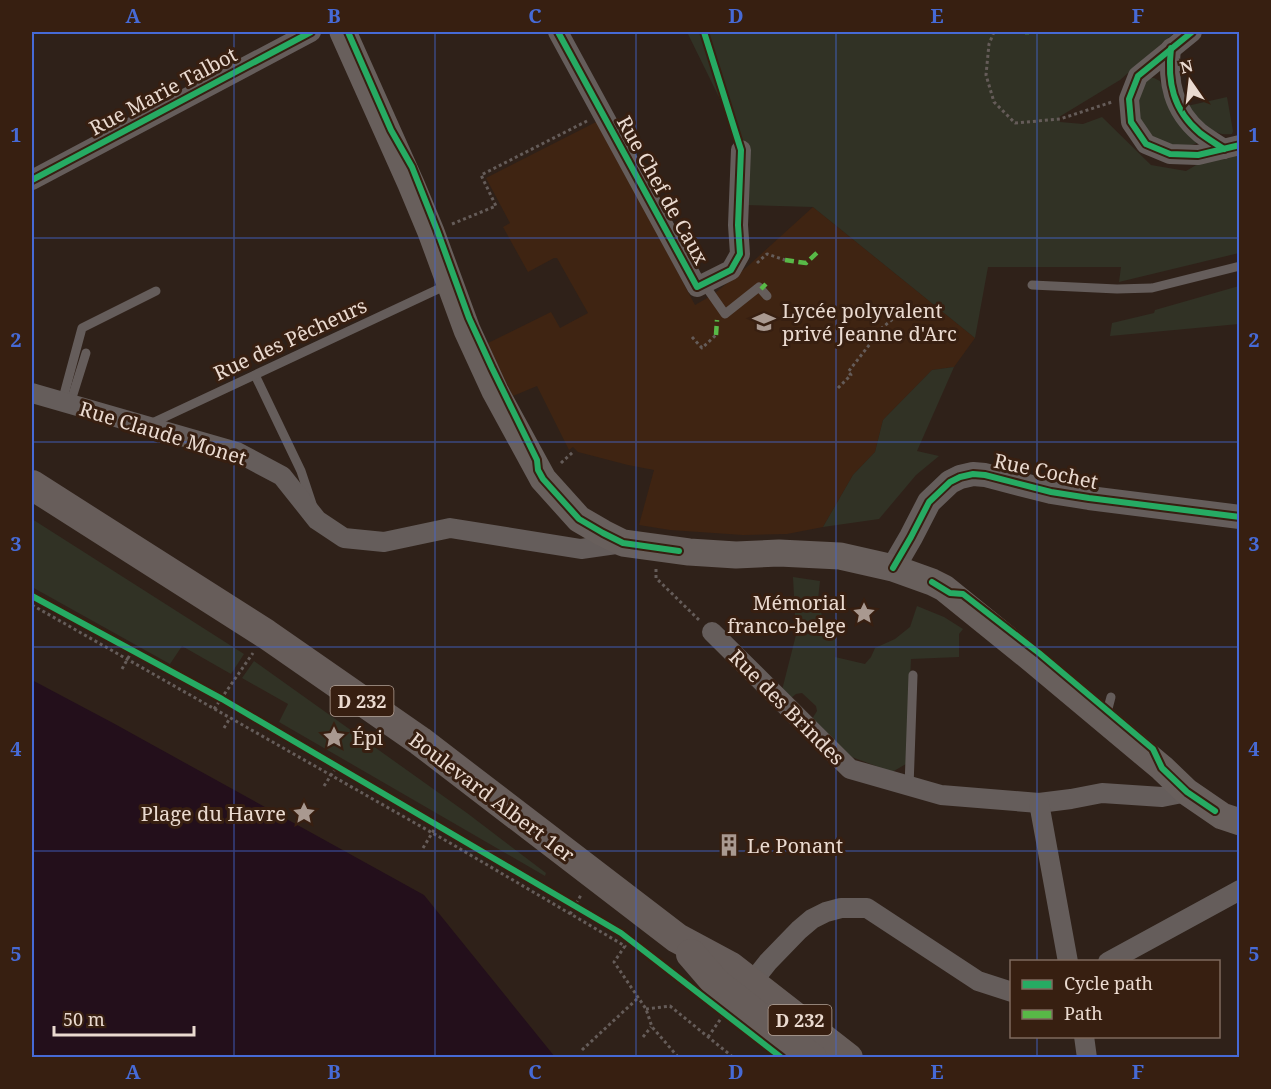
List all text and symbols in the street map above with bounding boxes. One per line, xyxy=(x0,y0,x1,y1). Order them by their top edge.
text: A xyxy=(125,2,141,29)
text: B xyxy=(327,2,341,29)
text: C xyxy=(528,2,542,29)
text: D xyxy=(728,2,744,29)
text: E xyxy=(930,2,944,29)
text: F xyxy=(1132,2,1144,29)
street label: Rue Marie Talbot xyxy=(85,41,241,141)
north arrow xyxy=(1160,51,1220,111)
text: N xyxy=(1178,54,1196,79)
street label: Rue Chef de Caux xyxy=(611,111,715,270)
text: 1 xyxy=(10,121,22,148)
text: 1 xyxy=(1248,121,1260,148)
street label: Rue des Pêcheurs xyxy=(209,292,371,386)
place label: Lycée polyvalent privé Jeanne d'Arc xyxy=(782,297,957,347)
school or university icon: Lycée polyvalent privé Jeanne d'Arc xyxy=(751,309,777,335)
text: 2 xyxy=(10,326,22,353)
text: 2 xyxy=(1248,326,1260,353)
street label: Rue Claude Monet xyxy=(76,395,250,471)
street label: Rue Cochet xyxy=(991,447,1101,495)
text: 3 xyxy=(10,530,22,557)
text: 3 xyxy=(1248,530,1260,557)
place label: Mémorial franco-belge xyxy=(727,589,846,639)
place icon: Mémorial franco-belge xyxy=(851,600,877,626)
street label: Rue des Brindes xyxy=(723,643,851,771)
road number: D 232 xyxy=(330,686,394,716)
place icon: Épi xyxy=(321,724,347,750)
place label: Épi xyxy=(352,724,384,751)
street label: Boulevard Albert 1er xyxy=(404,726,581,868)
text: 4 xyxy=(10,735,22,762)
text: 4 xyxy=(1248,735,1260,762)
place label: Plage du Havre xyxy=(141,800,286,827)
place icon: Plage du Havre xyxy=(291,800,317,826)
building icon: Le Ponant xyxy=(716,832,742,858)
place label: Le Ponant xyxy=(747,832,843,859)
text: 5 xyxy=(10,940,22,967)
text: 5 xyxy=(1248,940,1260,967)
legend xyxy=(1010,960,1220,1038)
text: Cycle path xyxy=(1064,971,1153,995)
scale bar xyxy=(54,999,194,1037)
text: Path xyxy=(1064,1001,1103,1025)
road number: D 232 xyxy=(768,1005,832,1035)
text: 50 m xyxy=(63,1007,105,1031)
text: A xyxy=(125,1058,141,1085)
text: B xyxy=(327,1058,341,1085)
text: C xyxy=(528,1058,542,1085)
text: D xyxy=(728,1058,744,1085)
text: E xyxy=(930,1058,944,1085)
text: F xyxy=(1132,1058,1144,1085)

